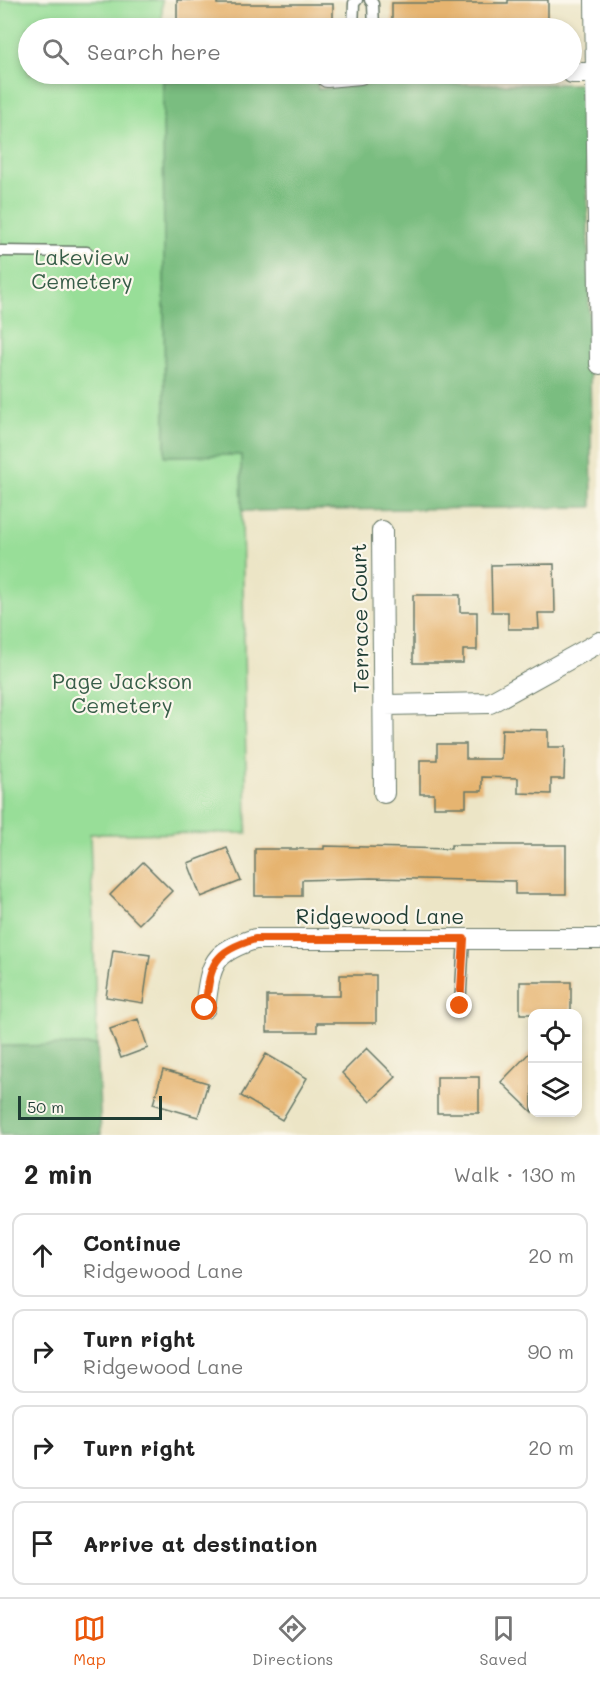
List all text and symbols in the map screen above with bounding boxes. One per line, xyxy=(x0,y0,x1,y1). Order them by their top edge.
search box xyxy=(18,18,582,84)
icon: search xyxy=(39,35,72,68)
text: Search here xyxy=(87,37,221,66)
park label: Lakeview Cemetery xyxy=(31,243,133,294)
street label: Terrace Court xyxy=(344,543,374,693)
park label: Page Jackson Cemetery xyxy=(52,667,192,718)
street label: Ridgewood Lane xyxy=(296,902,464,929)
route end xyxy=(446,992,472,1018)
route start xyxy=(191,994,217,1020)
map controls xyxy=(528,1009,582,1117)
button: locate xyxy=(528,1009,582,1063)
button: layers xyxy=(528,1063,582,1117)
scale bar xyxy=(18,1093,162,1120)
text: 50 m xyxy=(27,1096,64,1117)
text: 2 min xyxy=(24,1157,92,1191)
text: Walk · 130 m xyxy=(453,1161,576,1187)
text: Continue xyxy=(83,1228,181,1257)
icon: ahead xyxy=(26,1239,59,1272)
text: 20 m xyxy=(528,1242,574,1268)
text: Ridgewood Lane xyxy=(83,1257,243,1283)
text: Turn right xyxy=(83,1324,195,1353)
icon: right xyxy=(26,1335,59,1368)
text: 90 m xyxy=(528,1338,574,1364)
text: Ridgewood Lane xyxy=(83,1353,243,1379)
icon: right xyxy=(26,1431,59,1464)
text: Turn right xyxy=(83,1433,195,1462)
text: 20 m xyxy=(528,1434,574,1460)
icon: arrive xyxy=(26,1527,59,1560)
text: Arrive at destination xyxy=(83,1529,318,1558)
tab: Map xyxy=(73,1612,106,1669)
tab: Directions xyxy=(252,1612,333,1669)
tab: Saved xyxy=(479,1612,527,1669)

